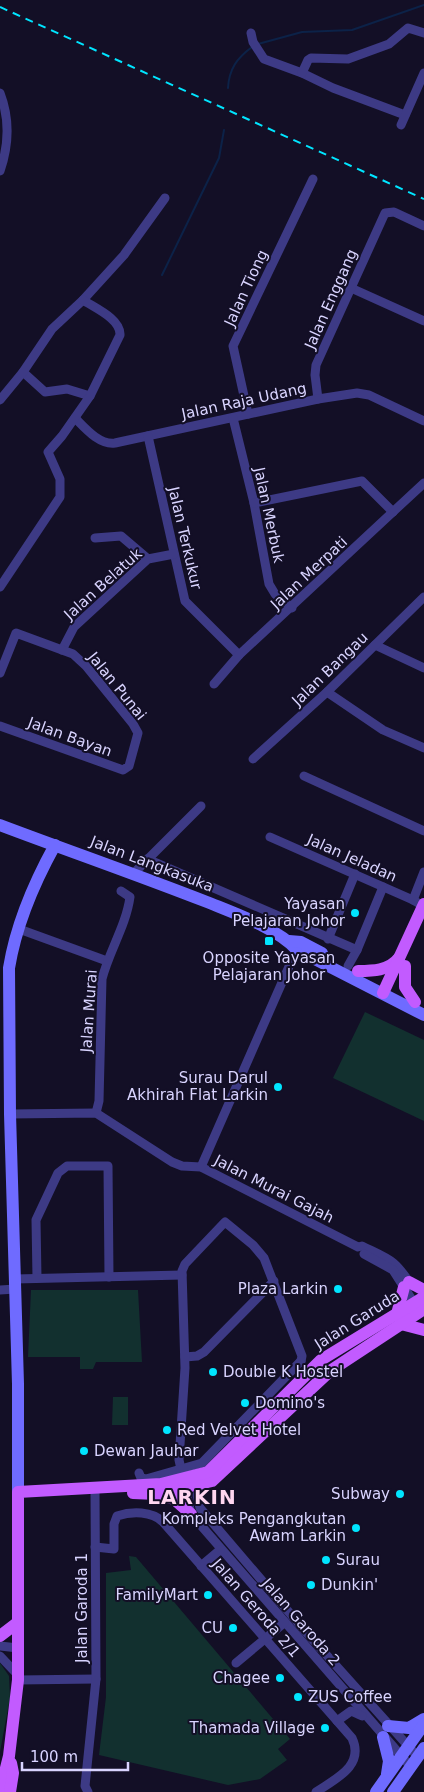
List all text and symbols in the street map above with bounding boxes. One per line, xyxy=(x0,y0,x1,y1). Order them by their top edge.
street label: Jalan Enggang xyxy=(301,246,361,353)
street label: Jalan Tiong xyxy=(220,247,272,330)
street label: Jalan Raja Udang xyxy=(179,379,308,423)
street label: Jalan Merbuk xyxy=(250,465,288,565)
street label: Jalan Terkukur xyxy=(164,484,206,592)
street label: Jalan Merpati xyxy=(266,533,351,614)
street label: Jalan Belatuk xyxy=(60,544,146,624)
street label: Jalan Bangau xyxy=(288,628,372,710)
street label: Jalan Punai xyxy=(83,648,150,724)
street label: Jalan Bayan xyxy=(24,713,115,761)
street label: Jalan Jeladan xyxy=(303,830,400,886)
street label: Jalan Langkasuka xyxy=(87,832,216,896)
place label: Yayasan Pelajaran Johor xyxy=(232,895,346,930)
marker: Yayasan Pelajaran Johor xyxy=(349,907,361,919)
marker: Opposite Yayasan Pelajaran Johor xyxy=(263,935,275,947)
place label: Opposite Yayasan Pelajaran Johor xyxy=(203,949,335,984)
street label: Jalan Murai xyxy=(77,969,101,1054)
place label: Surau Darul Akhirah Flat Larkin xyxy=(127,1069,268,1104)
marker: Surau Darul Akhirah Flat Larkin xyxy=(272,1081,284,1093)
street label: Jalan Murai Gajah xyxy=(210,1151,337,1227)
place label: Plaza Larkin xyxy=(238,1280,328,1298)
marker: Plaza Larkin xyxy=(332,1283,344,1295)
street label: Jalan Garuda xyxy=(310,1287,403,1354)
place label: Double K Hostel xyxy=(223,1363,343,1381)
marker: Double K Hostel xyxy=(207,1366,219,1378)
place label: Domino's xyxy=(255,1394,325,1412)
marker: Domino's xyxy=(239,1397,251,1409)
place label: Red Velvet Hotel xyxy=(177,1421,301,1439)
marker: Red Velvet Hotel xyxy=(161,1424,173,1436)
place label: Dewan Jauhar xyxy=(94,1442,199,1460)
marker: Dewan Jauhar xyxy=(78,1445,90,1457)
district label: LARKIN xyxy=(147,1485,237,1509)
place label: Subway xyxy=(331,1485,390,1503)
marker: Subway xyxy=(394,1488,406,1500)
place label: Kompleks Pengangkutan Awam Larkin xyxy=(162,1510,346,1545)
marker: Kompleks Pengangkutan Awam Larkin xyxy=(350,1522,362,1534)
place label: Surau xyxy=(336,1551,380,1569)
street label: Jalan Garoda 1 xyxy=(73,1553,91,1664)
street label: Jalan Geroda 2/1 xyxy=(208,1554,304,1661)
marker: Surau xyxy=(320,1554,332,1566)
street label: Jalan Garoda 2 xyxy=(257,1574,344,1669)
place label: Dunkin' xyxy=(321,1576,378,1594)
marker: Dunkin' xyxy=(305,1579,317,1591)
place label: FamilyMart xyxy=(116,1586,198,1604)
marker: FamilyMart xyxy=(202,1589,214,1601)
place label: CU xyxy=(202,1619,223,1637)
marker: CU xyxy=(227,1622,239,1634)
place label: Chagee xyxy=(213,1669,270,1687)
marker: Chagee xyxy=(274,1672,286,1684)
place label: ZUS Coffee xyxy=(308,1688,392,1706)
marker: ZUS Coffee xyxy=(292,1691,304,1703)
place label: Thamada Village xyxy=(188,1719,315,1737)
marker: Thamada Village xyxy=(319,1722,331,1734)
scale bar xyxy=(22,1740,129,1772)
text: 100 m xyxy=(30,1748,78,1766)

